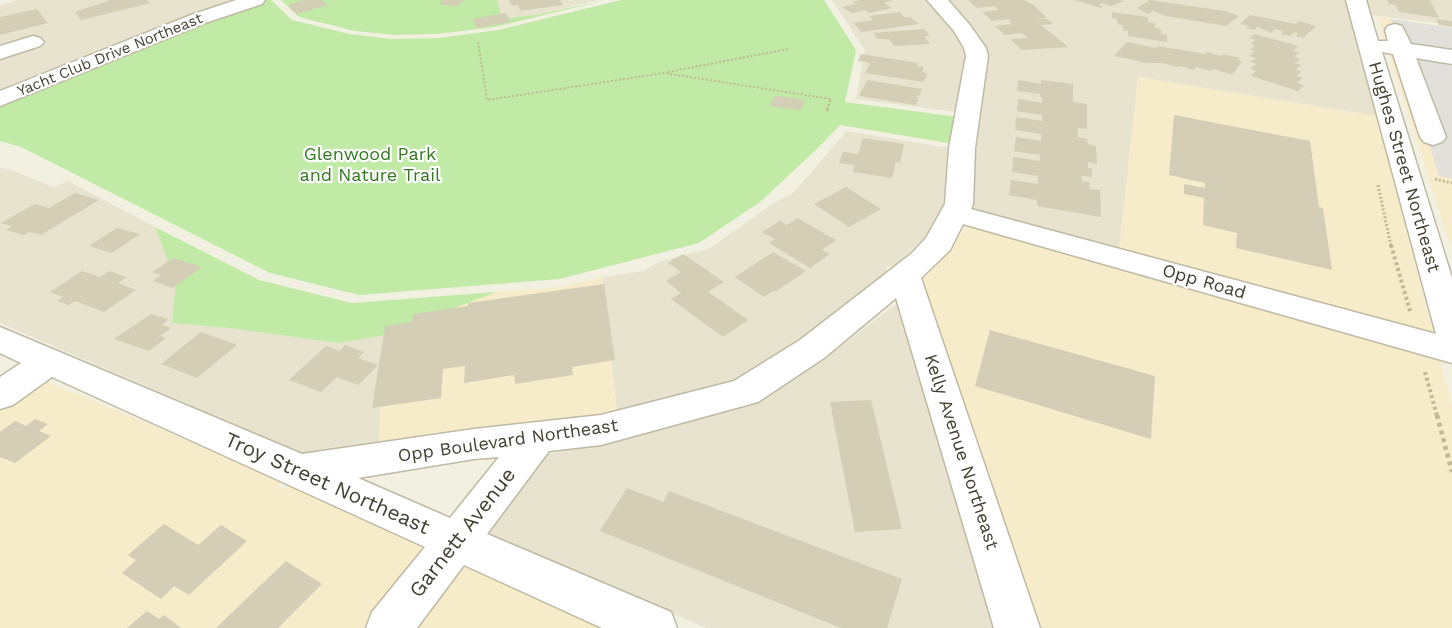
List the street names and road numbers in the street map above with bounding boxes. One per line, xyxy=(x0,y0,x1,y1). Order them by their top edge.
street label: Yacht Club Drive Northeast xyxy=(15,10,205,100)
street label: Hughes Street Northeast xyxy=(1364,59,1444,275)
street label: Opp Road xyxy=(1160,260,1248,304)
street label: Kelly Avenue Northeast xyxy=(919,352,1003,552)
street label: Opp Boulevard Northeast xyxy=(397,415,619,467)
street label: Troy Street Northeast xyxy=(221,427,433,541)
street label: Garnett Avenue xyxy=(404,463,522,603)

